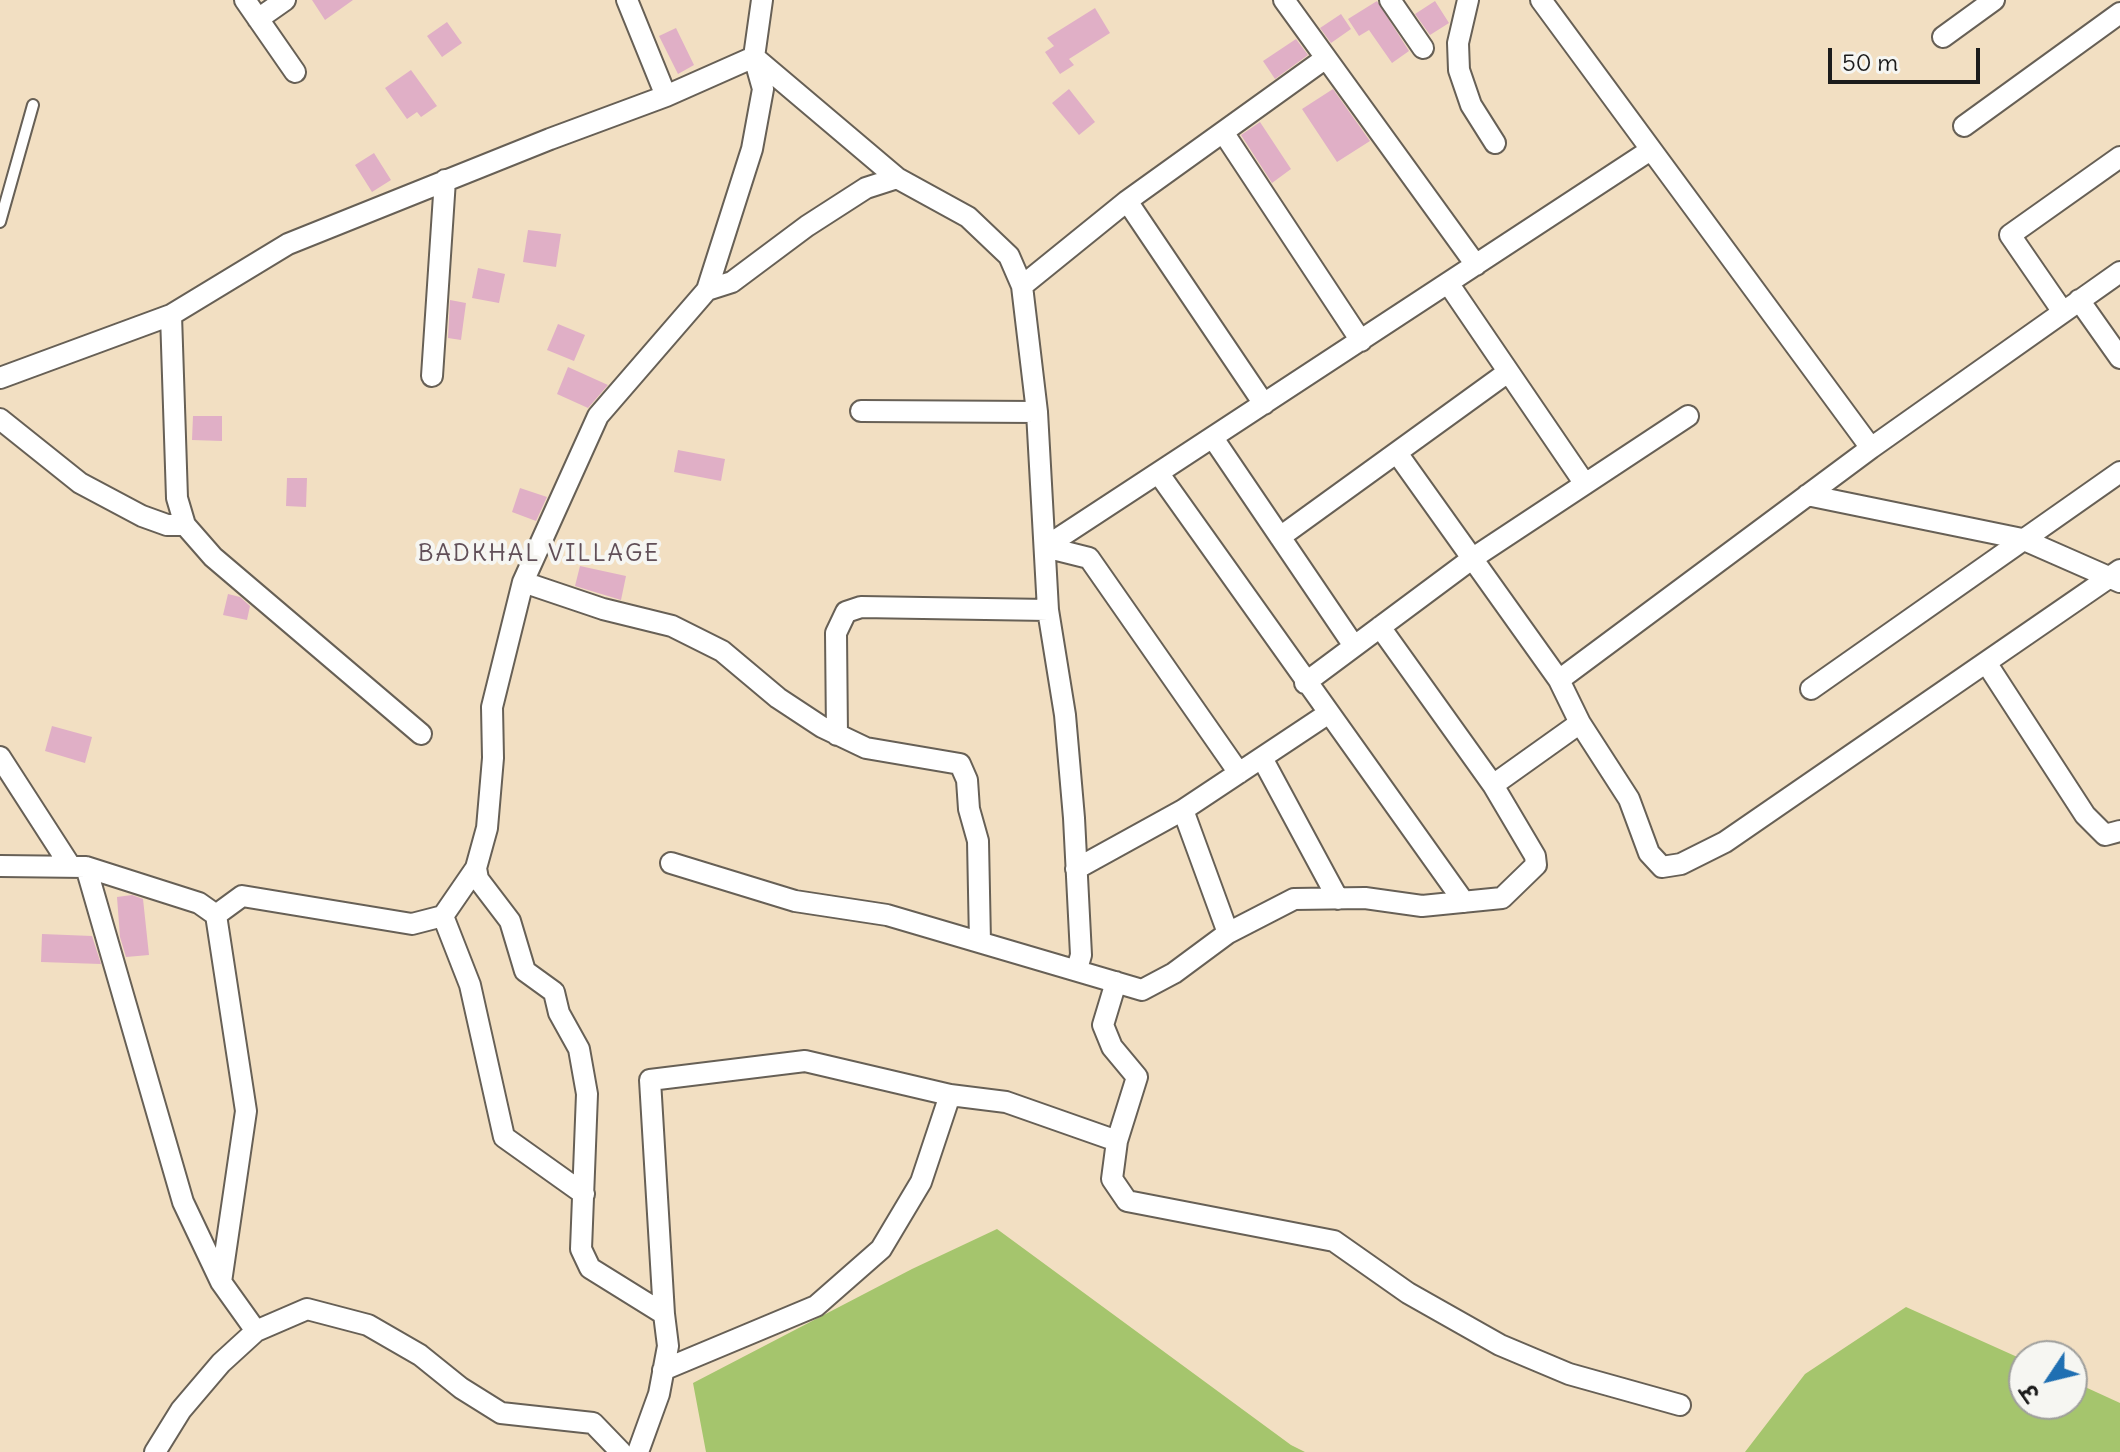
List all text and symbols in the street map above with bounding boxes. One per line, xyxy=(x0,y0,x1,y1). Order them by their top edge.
scale bar xyxy=(1832,32,1984,82)
text: 50 m xyxy=(1842,47,1898,77)
district label: BADKHAL VILLAGE xyxy=(418,540,660,568)
north arrow xyxy=(2008,1340,2088,1420)
text: उ xyxy=(2014,1379,2046,1407)

